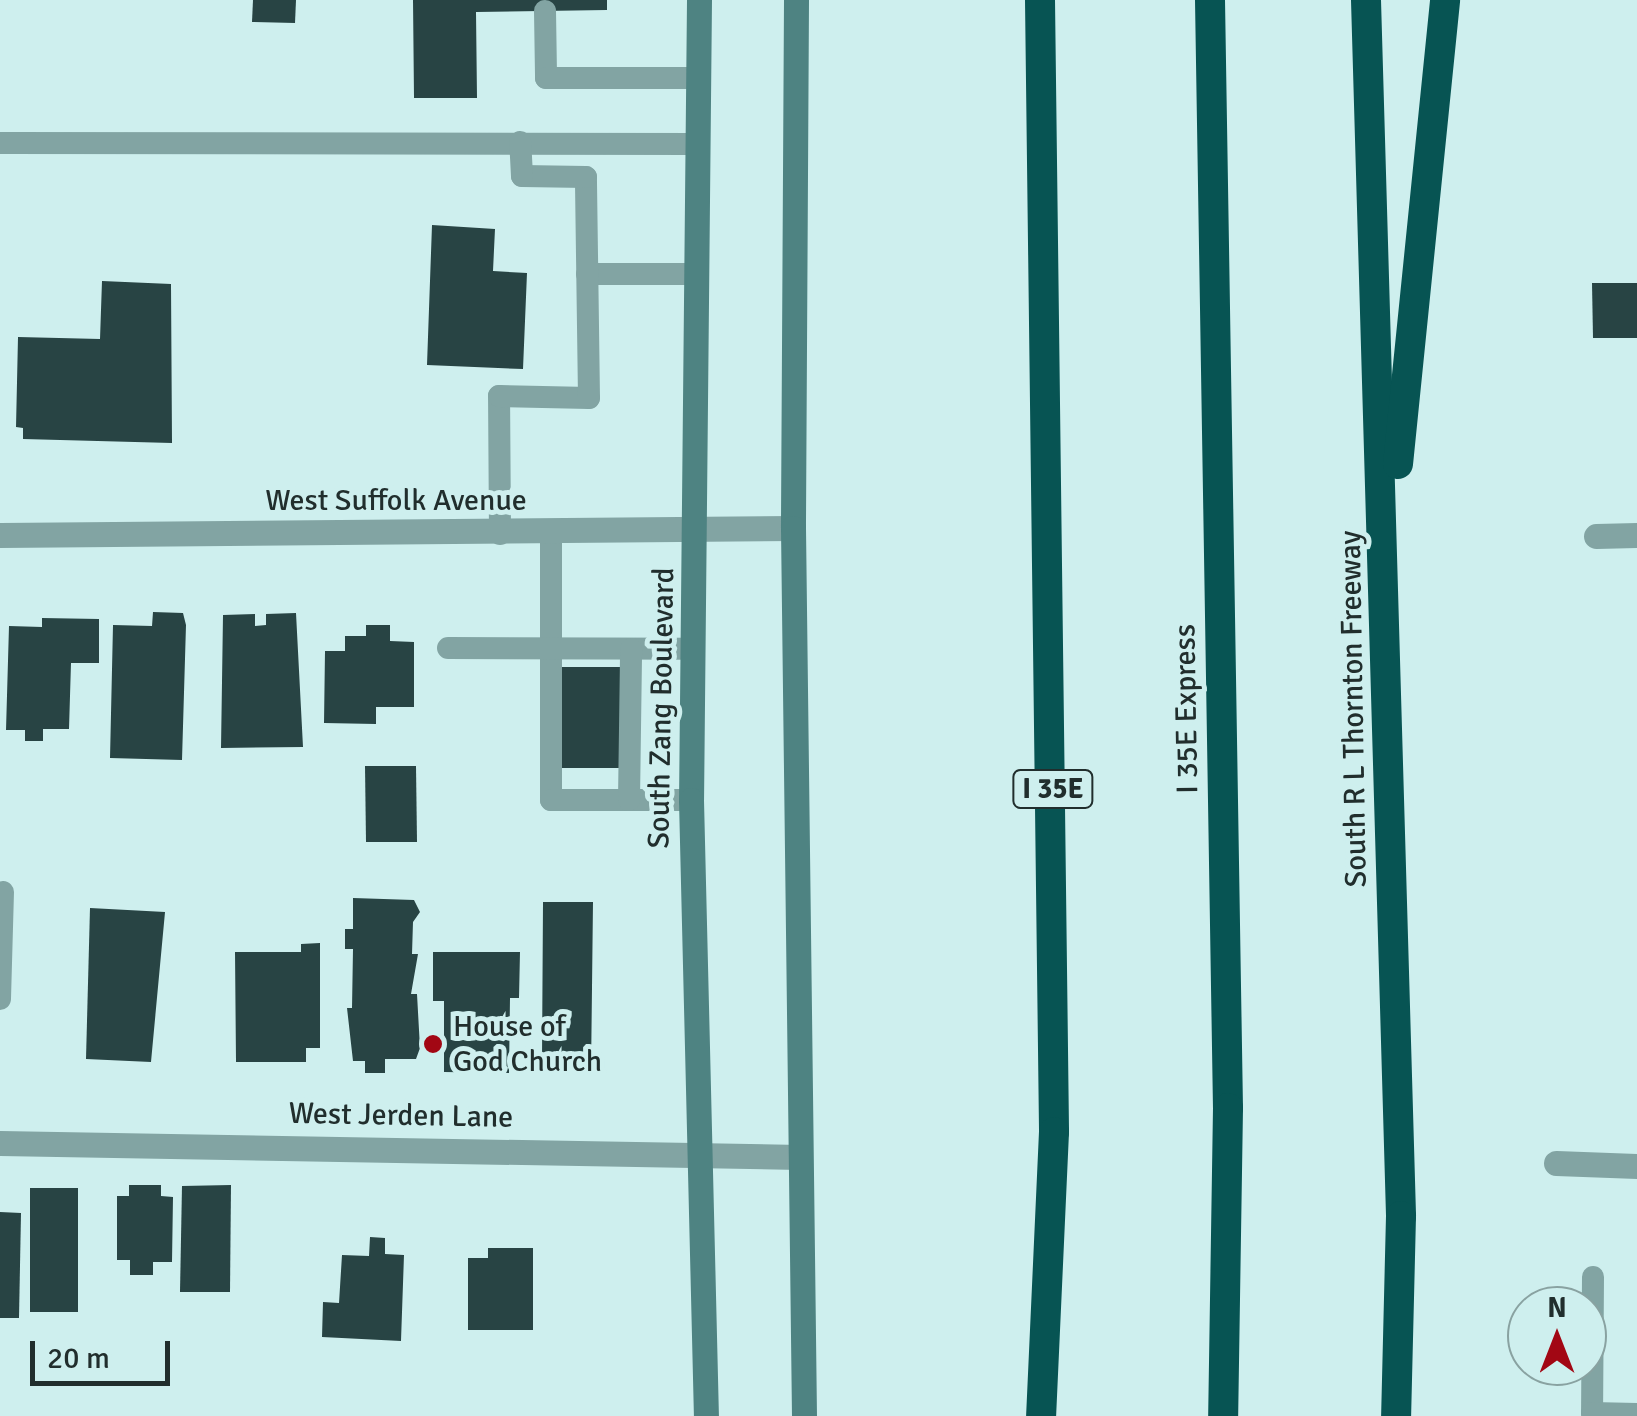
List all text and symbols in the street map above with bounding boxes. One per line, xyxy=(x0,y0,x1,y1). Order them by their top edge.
street label: West Suffolk Avenue xyxy=(265,483,527,519)
street label: South R L Thornton Freeway xyxy=(1333,530,1375,888)
street label: South Zang Boulevard xyxy=(642,567,682,849)
street label: I 35E Express xyxy=(1168,624,1206,794)
road number: I 35E xyxy=(1010,766,1096,812)
place label: House of God Church xyxy=(453,1009,602,1080)
marker: House of God Church xyxy=(422,1033,444,1055)
street label: West Jerden Lane xyxy=(288,1096,514,1136)
north arrow xyxy=(1507,1286,1607,1386)
text: N xyxy=(1547,1291,1567,1325)
scale bar xyxy=(35,1321,175,1383)
text: 20 m xyxy=(47,1340,110,1377)

